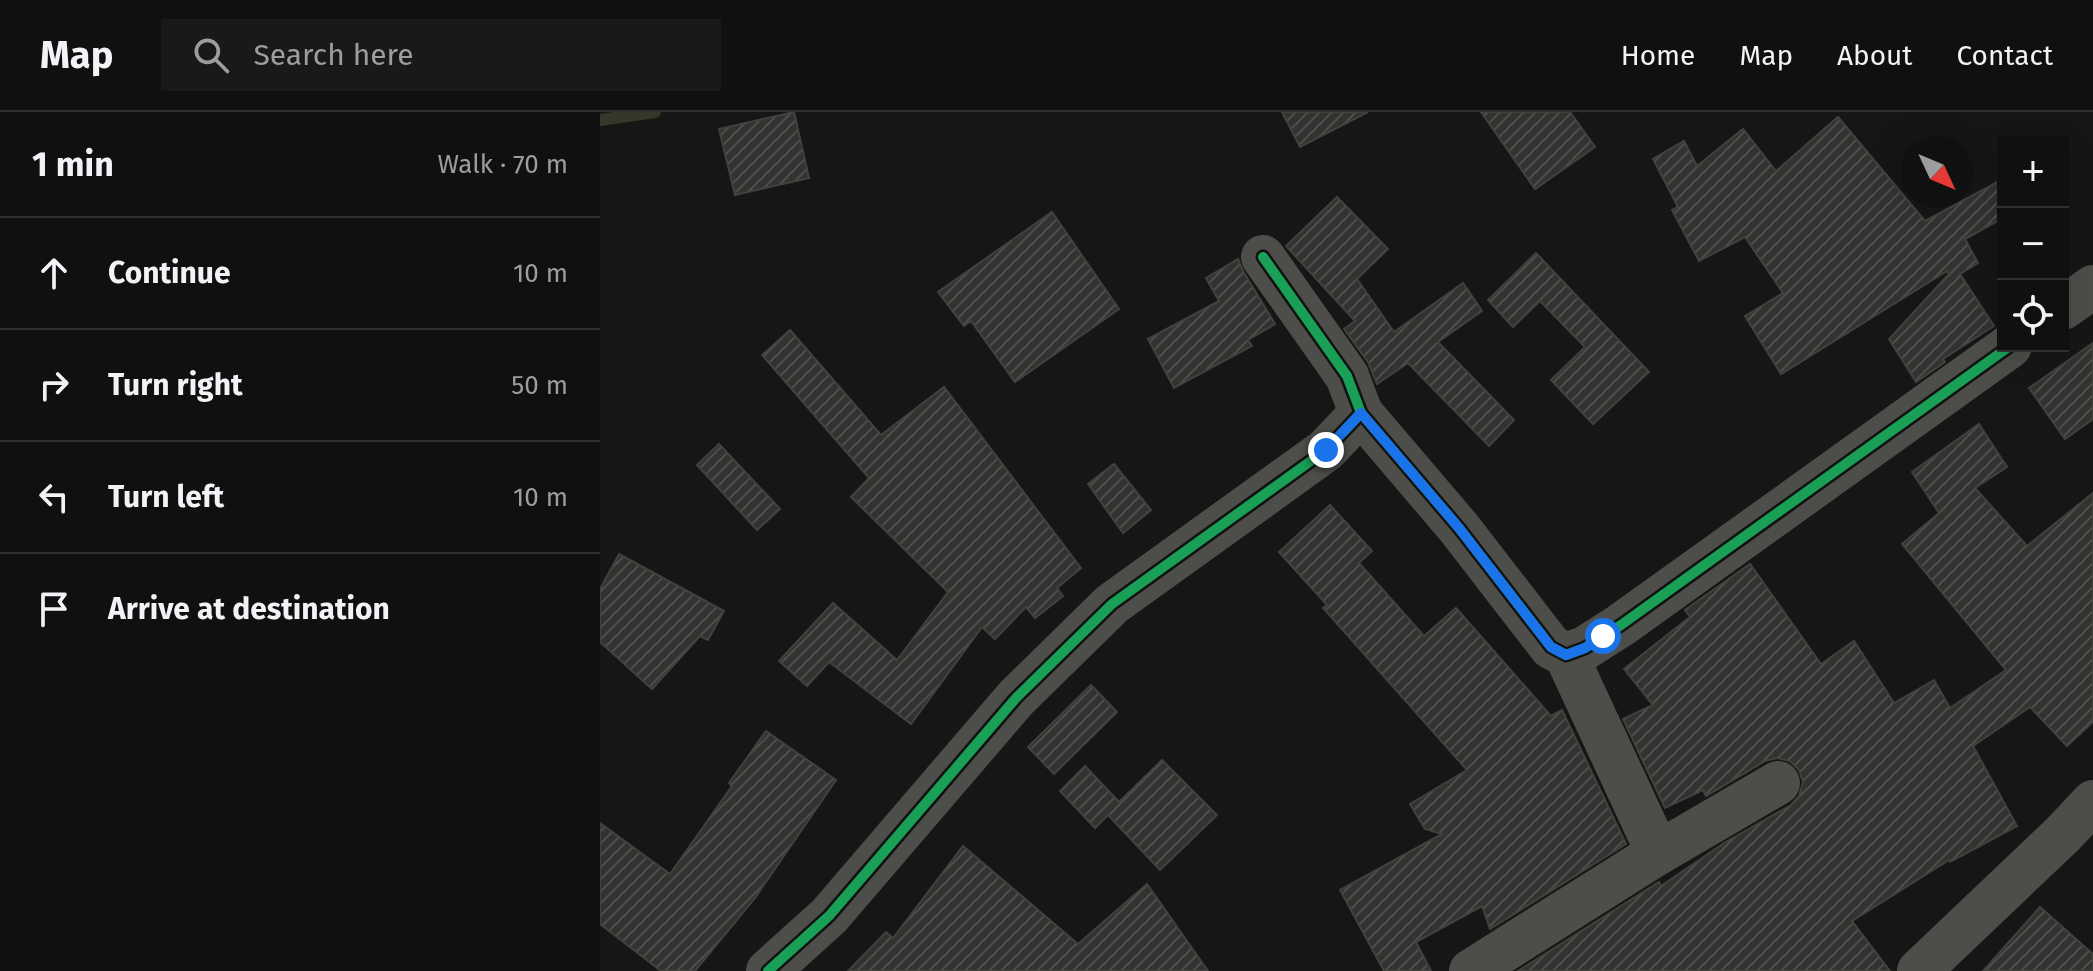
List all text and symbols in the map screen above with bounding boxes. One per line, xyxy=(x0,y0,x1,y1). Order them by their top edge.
search box xyxy=(161,19,721,91)
text: Map xyxy=(40,32,113,78)
icon: search xyxy=(189,33,233,77)
text: Search here xyxy=(253,37,414,73)
text: Home xyxy=(1621,39,1695,72)
text: Map xyxy=(1739,39,1793,72)
text: About xyxy=(1837,39,1912,72)
text: Contact xyxy=(1956,39,2053,72)
north arrow xyxy=(1901,136,1973,208)
map controls xyxy=(1997,136,2069,352)
button: + xyxy=(1997,136,2069,208)
text: 1 min xyxy=(32,144,114,185)
text: Walk · 70 m xyxy=(438,149,568,180)
button: − xyxy=(1997,208,2069,280)
icon: ahead xyxy=(32,251,76,295)
text: Continue xyxy=(108,255,231,291)
text: 10 m xyxy=(513,258,568,289)
button: locate xyxy=(1997,280,2069,352)
icon: right xyxy=(32,363,76,407)
text: Turn right xyxy=(108,367,243,403)
text: 50 m xyxy=(511,370,568,401)
route end xyxy=(1308,432,1344,468)
icon: left xyxy=(32,475,76,519)
text: Turn left xyxy=(108,479,224,515)
text: 10 m xyxy=(513,482,568,513)
icon: arrive xyxy=(32,587,76,631)
text: Arrive at destination xyxy=(108,591,390,627)
route start xyxy=(1585,618,1621,654)

